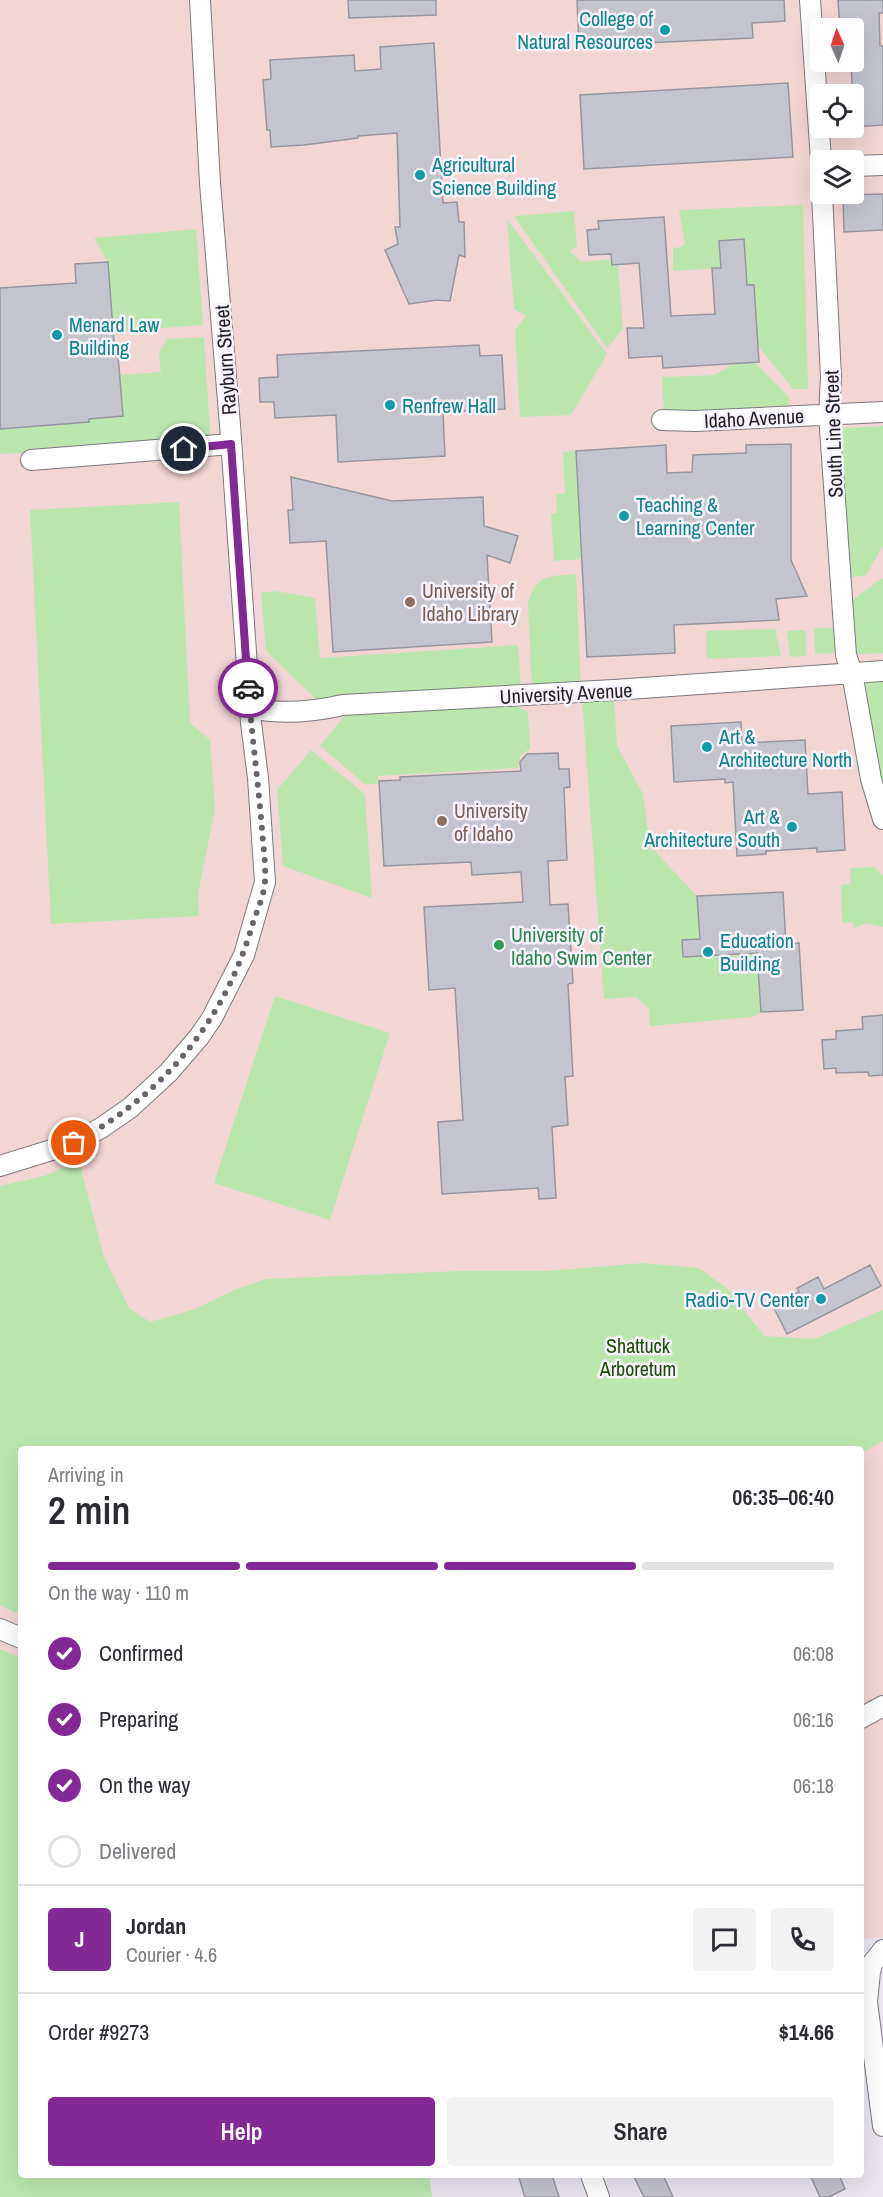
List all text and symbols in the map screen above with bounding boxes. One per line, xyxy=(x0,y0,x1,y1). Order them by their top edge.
place label: College of Natural Resources xyxy=(517,5,653,55)
north arrow xyxy=(810,18,864,72)
map controls xyxy=(810,18,864,204)
marker: College of Natural Resources xyxy=(658,23,672,37)
button: locate xyxy=(810,84,864,138)
button: layers xyxy=(810,150,864,204)
place label: Agricultural Science Building xyxy=(431,151,556,201)
marker: Agricultural Science Building xyxy=(413,168,427,182)
street label: Rayburn Street xyxy=(208,304,242,416)
place label: Menard Law Building xyxy=(69,311,159,361)
marker: Menard Law Building xyxy=(50,328,64,342)
street label: South Line Street xyxy=(817,369,849,498)
place label: Renfrew Hall xyxy=(402,392,496,419)
marker: Renfrew Hall xyxy=(383,398,397,412)
street label: Idaho Avenue xyxy=(703,402,805,434)
pin xyxy=(158,423,209,474)
icon: home xyxy=(167,432,200,465)
place label: Teaching & Learning Center xyxy=(636,491,755,541)
marker: Teaching & Learning Center xyxy=(617,509,631,523)
place label: University of Idaho Library xyxy=(422,577,519,627)
marker: University of Idaho Library xyxy=(403,595,417,609)
courier xyxy=(218,658,278,718)
icon: car xyxy=(232,672,265,705)
street label: University Avenue xyxy=(499,676,633,710)
place label: Art & Architecture North xyxy=(718,723,852,773)
marker: Art & Architecture North xyxy=(700,740,714,754)
place label: University of Idaho xyxy=(454,797,529,847)
place label: Art & Architecture South xyxy=(643,803,780,853)
marker: University of Idaho xyxy=(435,814,449,828)
marker: Art & Architecture South xyxy=(785,820,799,834)
place label: University of Idaho Swim Center xyxy=(511,921,652,971)
place label: Education Building xyxy=(720,927,794,977)
marker: University of Idaho Swim Center xyxy=(492,938,506,952)
marker: Education Building xyxy=(701,945,715,959)
pin xyxy=(48,1117,99,1168)
icon: bag xyxy=(57,1126,90,1159)
place label: Radio-TV Center xyxy=(685,1286,810,1313)
marker: Radio-TV Center xyxy=(814,1292,828,1306)
park label: Shattuck Arboretum xyxy=(599,1332,676,1382)
text: Arriving in xyxy=(48,1461,124,1488)
text: 06:35–06:40 xyxy=(732,1482,834,1512)
text: 2 min xyxy=(48,1484,130,1536)
text: On the way · 110 m xyxy=(48,1579,189,1606)
icon: check xyxy=(48,1637,81,1670)
text: Confirmed xyxy=(99,1638,183,1668)
text: 06:08 xyxy=(793,1640,834,1667)
icon: check xyxy=(48,1703,81,1736)
text: Preparing xyxy=(99,1704,178,1734)
text: 06:16 xyxy=(793,1706,834,1733)
icon: check xyxy=(48,1769,81,1802)
text: On the way xyxy=(99,1770,190,1800)
text: 06:18 xyxy=(793,1772,834,1799)
text: Delivered xyxy=(99,1836,176,1866)
button: chat xyxy=(693,1908,756,1971)
button: phone xyxy=(771,1908,834,1971)
text: Jordan xyxy=(126,1911,186,1941)
text: J xyxy=(74,1924,85,1954)
text: Courier · 4.6 xyxy=(126,1941,217,1968)
text: Order #9273 xyxy=(48,2017,149,2047)
text: $14.66 xyxy=(779,2017,834,2047)
button: Help xyxy=(48,2097,435,2166)
button: Share xyxy=(447,2097,834,2166)

